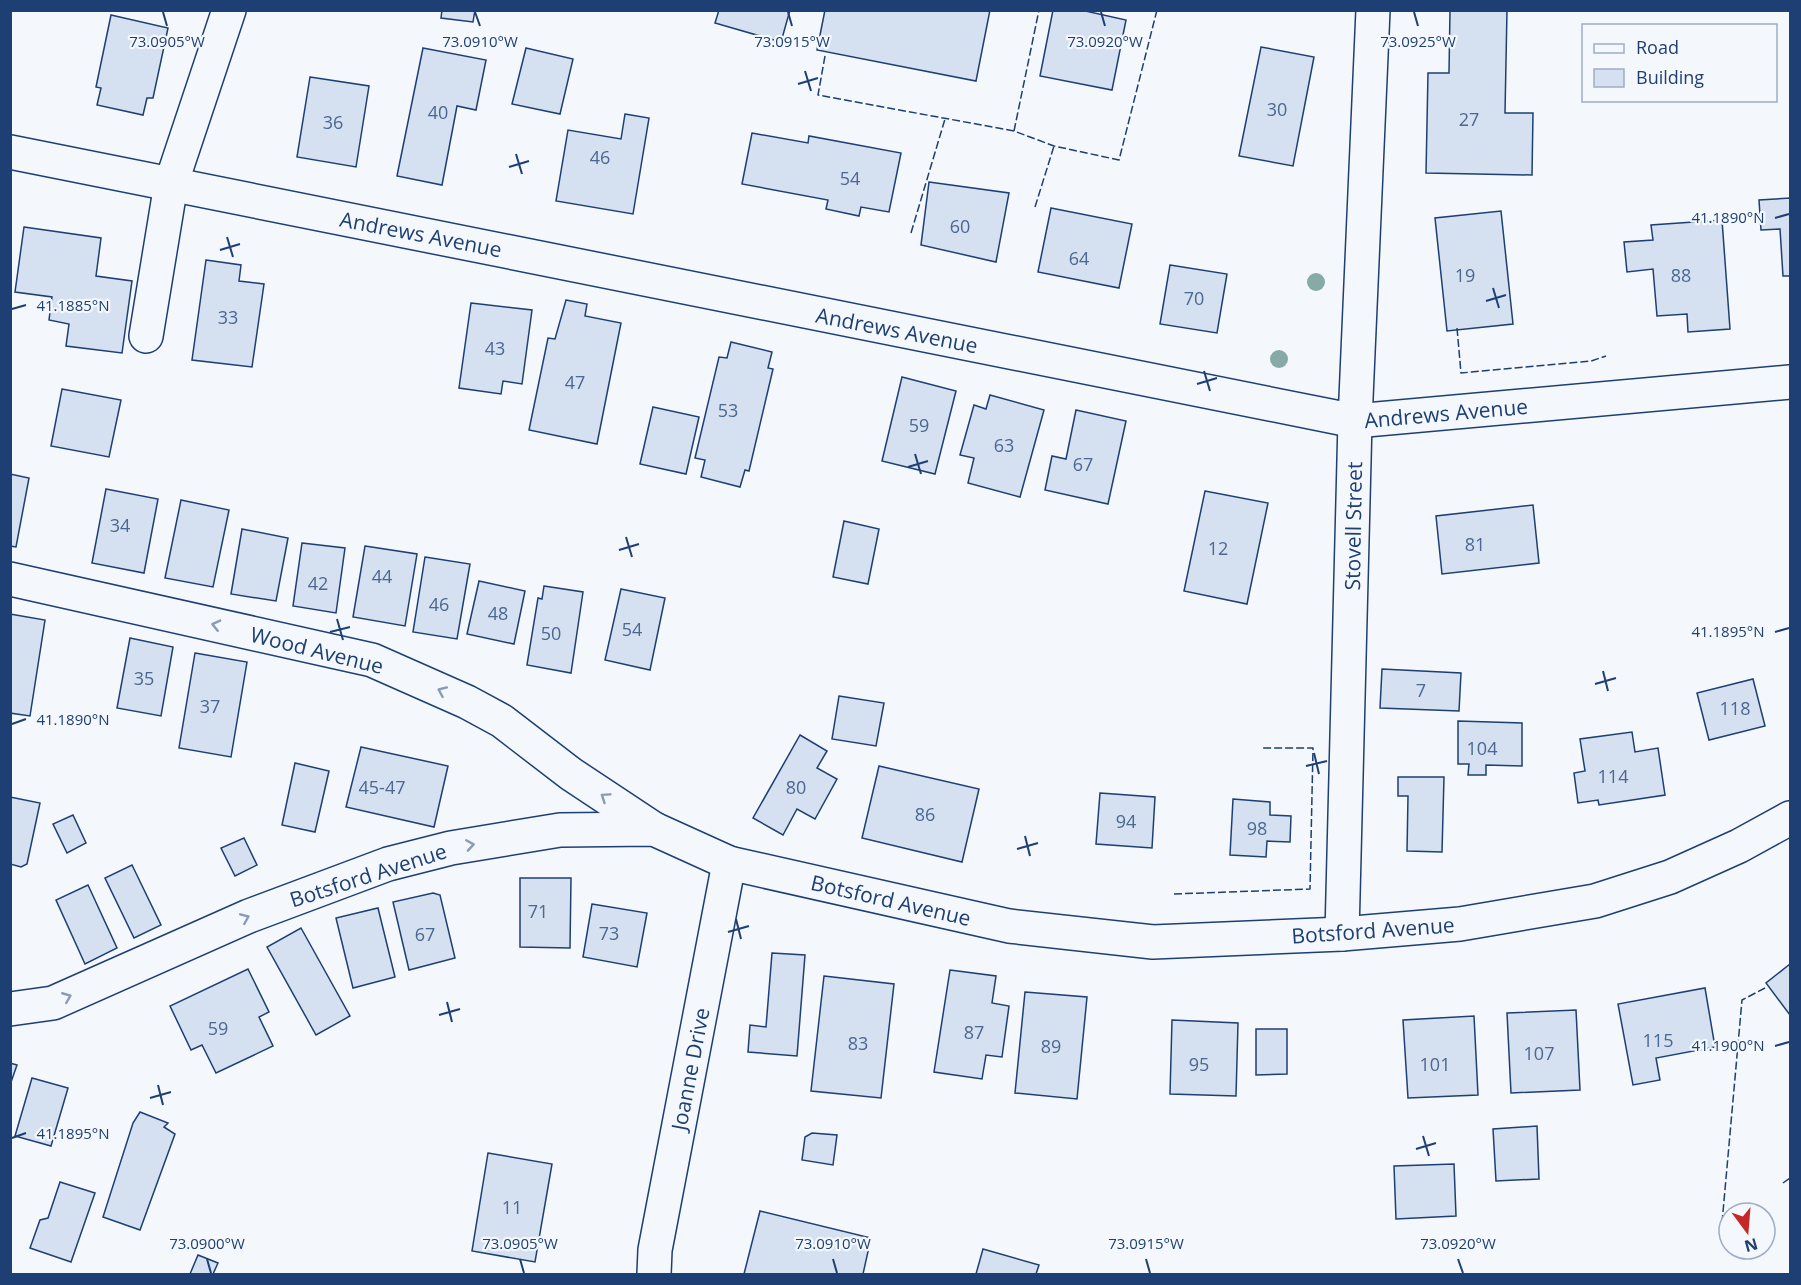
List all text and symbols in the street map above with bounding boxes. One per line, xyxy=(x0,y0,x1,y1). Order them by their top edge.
legend xyxy=(1582,24,1777,102)
text: 73.0905°W xyxy=(129,31,205,51)
text: 73.0910°W xyxy=(442,31,518,51)
text: 73.0915°W xyxy=(754,31,830,51)
text: 73.0920°W xyxy=(1067,31,1143,51)
text: 73.0925°W xyxy=(1380,31,1456,51)
text: Road xyxy=(1636,35,1679,59)
text: Building xyxy=(1636,65,1704,89)
house number: 30 xyxy=(1267,97,1287,121)
house number: 40 xyxy=(428,100,448,124)
house number: 27 xyxy=(1459,107,1479,131)
house number: 36 xyxy=(323,110,343,134)
house number: 46 xyxy=(590,145,610,169)
house number: 54 xyxy=(840,166,860,190)
street label: Andrews Avenue xyxy=(338,205,504,263)
text: 41.1890°N xyxy=(1691,207,1765,227)
house number: 60 xyxy=(950,214,970,238)
house number: 64 xyxy=(1069,246,1089,270)
house number: 19 xyxy=(1455,263,1475,287)
house number: 88 xyxy=(1671,263,1691,287)
house number: 70 xyxy=(1184,286,1204,310)
text: 41.1885°N xyxy=(36,295,110,315)
street label: Andrews Avenue xyxy=(814,301,980,359)
house number: 33 xyxy=(218,305,238,329)
house number: 43 xyxy=(485,336,505,360)
house number: 47 xyxy=(565,370,585,394)
street label: Andrews Avenue xyxy=(1363,392,1529,434)
house number: 53 xyxy=(718,398,738,422)
house number: 59 xyxy=(909,413,929,437)
house number: 63 xyxy=(994,433,1014,457)
house number: 67 xyxy=(1073,452,1093,476)
street label: Stovell Street xyxy=(1338,461,1368,591)
house number: 34 xyxy=(110,513,130,537)
house number: 81 xyxy=(1465,532,1485,556)
house number: 12 xyxy=(1208,536,1228,560)
house number: 44 xyxy=(372,564,392,588)
house number: 42 xyxy=(308,571,328,595)
house number: 46 xyxy=(429,592,449,616)
house number: 48 xyxy=(488,601,508,625)
house number: 54 xyxy=(622,617,642,641)
one-way arrow xyxy=(211,619,221,632)
street label: Wood Avenue xyxy=(248,620,386,680)
house number: 50 xyxy=(541,621,561,645)
text: 41.1895°N xyxy=(1691,621,1765,641)
house number: 35 xyxy=(134,666,154,690)
house number: 7 xyxy=(1416,678,1426,702)
one-way arrow xyxy=(438,686,449,698)
house number: 37 xyxy=(200,694,220,718)
house number: 118 xyxy=(1720,696,1750,720)
text: 41.1890°N xyxy=(36,709,110,729)
house number: 104 xyxy=(1467,736,1497,760)
house number: 114 xyxy=(1598,764,1628,788)
house number: 45-47 xyxy=(359,775,405,799)
house number: 80 xyxy=(786,775,806,799)
one-way arrow xyxy=(601,793,612,804)
house number: 86 xyxy=(915,802,935,826)
house number: 94 xyxy=(1116,809,1136,833)
house number: 98 xyxy=(1247,816,1267,840)
street label: Botsford Avenue xyxy=(286,836,450,914)
one-way arrow xyxy=(465,839,475,851)
street label: Botsford Avenue xyxy=(808,868,974,932)
house number: 71 xyxy=(528,899,548,923)
street label: Botsford Avenue xyxy=(1291,910,1455,950)
one-way arrow xyxy=(239,913,250,925)
house number: 73 xyxy=(599,921,619,945)
house number: 67 xyxy=(415,922,435,946)
one-way arrow xyxy=(61,992,72,1004)
street label: Joanne Drive xyxy=(664,1005,716,1135)
house number: 59 xyxy=(208,1016,228,1040)
house number: 87 xyxy=(964,1020,984,1044)
house number: 115 xyxy=(1643,1028,1673,1052)
house number: 83 xyxy=(848,1031,868,1055)
house number: 89 xyxy=(1041,1034,1061,1058)
text: 41.1900°N xyxy=(1691,1035,1765,1055)
house number: 107 xyxy=(1524,1041,1554,1065)
house number: 95 xyxy=(1189,1052,1209,1076)
house number: 101 xyxy=(1420,1052,1450,1076)
text: 41.1895°N xyxy=(36,1123,110,1143)
house number: 11 xyxy=(502,1195,522,1219)
north arrow xyxy=(1717,1201,1777,1261)
text: 73.0900°W xyxy=(169,1233,245,1253)
text: 73.0905°W xyxy=(482,1233,558,1253)
text: 73.0910°W xyxy=(795,1233,871,1253)
text: 73.0915°W xyxy=(1108,1233,1184,1253)
text: 73.0920°W xyxy=(1420,1233,1496,1253)
text: N xyxy=(1742,1233,1760,1258)

